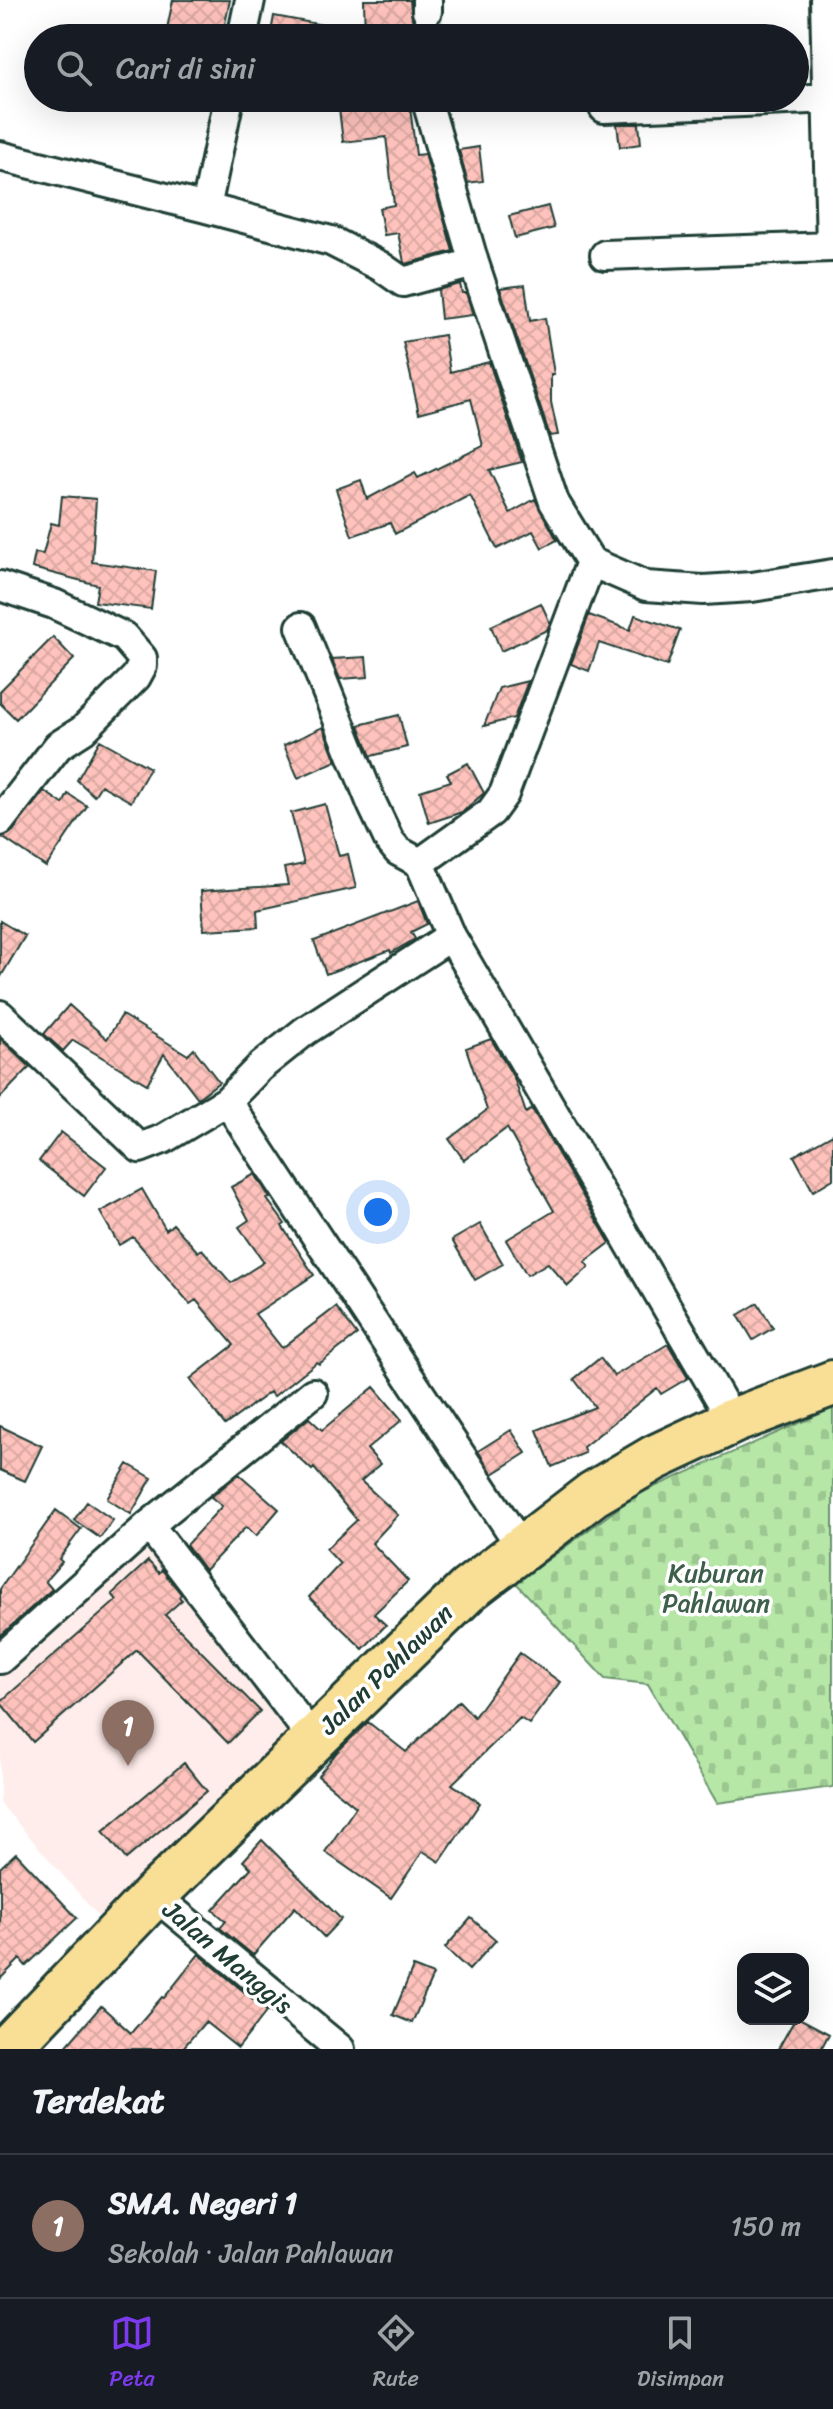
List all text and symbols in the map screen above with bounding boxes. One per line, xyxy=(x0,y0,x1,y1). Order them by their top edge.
search box xyxy=(24,24,809,112)
text: Cari di sini xyxy=(116,41,255,95)
icon: search xyxy=(52,46,96,90)
your location xyxy=(358,1192,398,1232)
park label: Kuburan Pahlawan xyxy=(662,1550,770,1626)
street label: Jalan Pahlawan xyxy=(307,1592,465,1747)
pin: 1 xyxy=(102,1700,154,1766)
street label: Jalan Manggis xyxy=(151,1887,304,2026)
map controls xyxy=(737,1953,809,2025)
button: layers xyxy=(737,1953,809,2025)
text: Terdekat xyxy=(32,2071,165,2131)
text: SMA. Negeri 1 xyxy=(108,2176,297,2230)
text: 1 xyxy=(52,2203,64,2249)
text: 150 m xyxy=(731,2203,801,2249)
text: Sekolah · Jalan Pahlawan xyxy=(108,2230,393,2276)
tab: Peta xyxy=(109,2311,154,2398)
tab: Rute xyxy=(373,2311,419,2398)
tab: Disimpan xyxy=(637,2311,724,2398)

